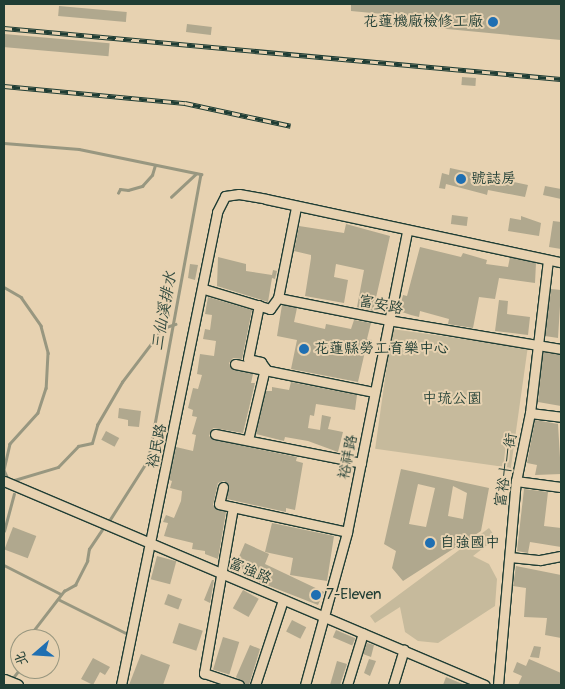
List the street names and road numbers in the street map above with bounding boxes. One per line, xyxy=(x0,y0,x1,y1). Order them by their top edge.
street label: 富安路 xyxy=(357,292,405,318)
street label: 裕民路 xyxy=(144,422,170,470)
street label: 富裕十一街 xyxy=(491,432,521,508)
street label: 裕祥路 xyxy=(335,433,361,481)
street label: 富強路 xyxy=(226,554,274,588)

